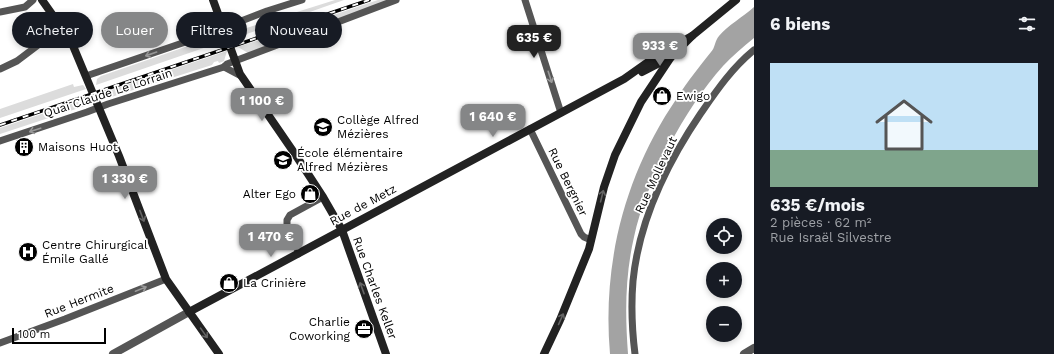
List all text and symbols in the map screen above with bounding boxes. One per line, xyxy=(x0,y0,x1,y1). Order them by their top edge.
chip: Acheter xyxy=(12,12,93,48)
chip: Louer xyxy=(101,12,168,48)
chip: Filtres xyxy=(176,12,247,48)
chip: Nouveau xyxy=(255,12,342,48)
icon: filters xyxy=(1016,13,1038,35)
text: 6 biens xyxy=(770,14,830,34)
pin: 635 € xyxy=(506,25,562,59)
text: 635 € xyxy=(516,30,552,45)
pin: 933 € xyxy=(632,33,688,67)
text: 933 € xyxy=(642,38,678,53)
one-way arrow xyxy=(145,51,158,58)
street label: Quai Claude Le Lorrain xyxy=(42,66,174,120)
one-way arrow xyxy=(546,71,554,83)
shop icon: Ewigo xyxy=(651,85,673,107)
pin: 1 100 € xyxy=(225,88,299,122)
place label: Ewigo xyxy=(676,89,710,103)
icon: home xyxy=(868,89,940,161)
text: 1 100 € xyxy=(240,93,284,108)
pin: 1 640 € xyxy=(456,104,530,138)
text: 1 640 € xyxy=(470,109,516,124)
place label: Collège Alfred Mézières xyxy=(337,113,419,141)
school or university icon: Collège Alfred Mézières xyxy=(312,116,334,138)
one-way arrow xyxy=(29,126,41,134)
street label: Rue Mollevaut xyxy=(632,134,680,216)
building icon: Maisons Huot xyxy=(13,136,35,158)
place label: Maisons Huot xyxy=(38,140,118,154)
street label: Rue Bergnier xyxy=(545,145,591,219)
place label: École élémentaire Alfred Mézières xyxy=(297,146,403,174)
school or university icon: École élémentaire Alfred Mézières xyxy=(272,149,294,171)
pin: 1 330 € xyxy=(88,166,162,200)
text: 1 330 € xyxy=(102,171,148,186)
street label: Rue de Metz xyxy=(327,182,399,228)
shop icon: Alter Ego xyxy=(299,183,321,205)
place label: Alter Ego xyxy=(243,187,296,201)
one-way arrow xyxy=(599,190,606,203)
text: 635 €/mois xyxy=(770,195,865,215)
one-way arrow xyxy=(138,210,146,222)
text: 2 pièces · 62 m² xyxy=(770,215,872,230)
map controls xyxy=(706,218,742,342)
button: locate xyxy=(706,218,742,254)
pin: 1 470 € xyxy=(234,224,308,258)
text: 1 470 € xyxy=(248,229,294,244)
text: Rue Israël Silvestre xyxy=(770,230,892,245)
street label: Rue Charles Keller xyxy=(350,235,400,341)
place label: Centre Chirurgical Émile Gallé xyxy=(42,238,148,266)
hospital icon: Centre Chirurgical Émile Gallé xyxy=(17,241,39,263)
button: + xyxy=(706,262,742,298)
shop icon: La Crinière xyxy=(218,272,240,294)
place label: La Crinière xyxy=(243,276,306,290)
street label: Rue Hermite xyxy=(42,281,116,321)
one-way arrow xyxy=(358,282,366,294)
one-way arrow xyxy=(134,284,146,292)
button: − xyxy=(706,306,742,342)
one-way arrow xyxy=(557,313,565,325)
place label: Charlie Coworking xyxy=(289,315,351,343)
office icon: Charlie Coworking xyxy=(353,318,375,340)
scale bar xyxy=(12,326,106,345)
one-way arrow xyxy=(200,327,208,338)
text: 100 m xyxy=(18,328,50,341)

